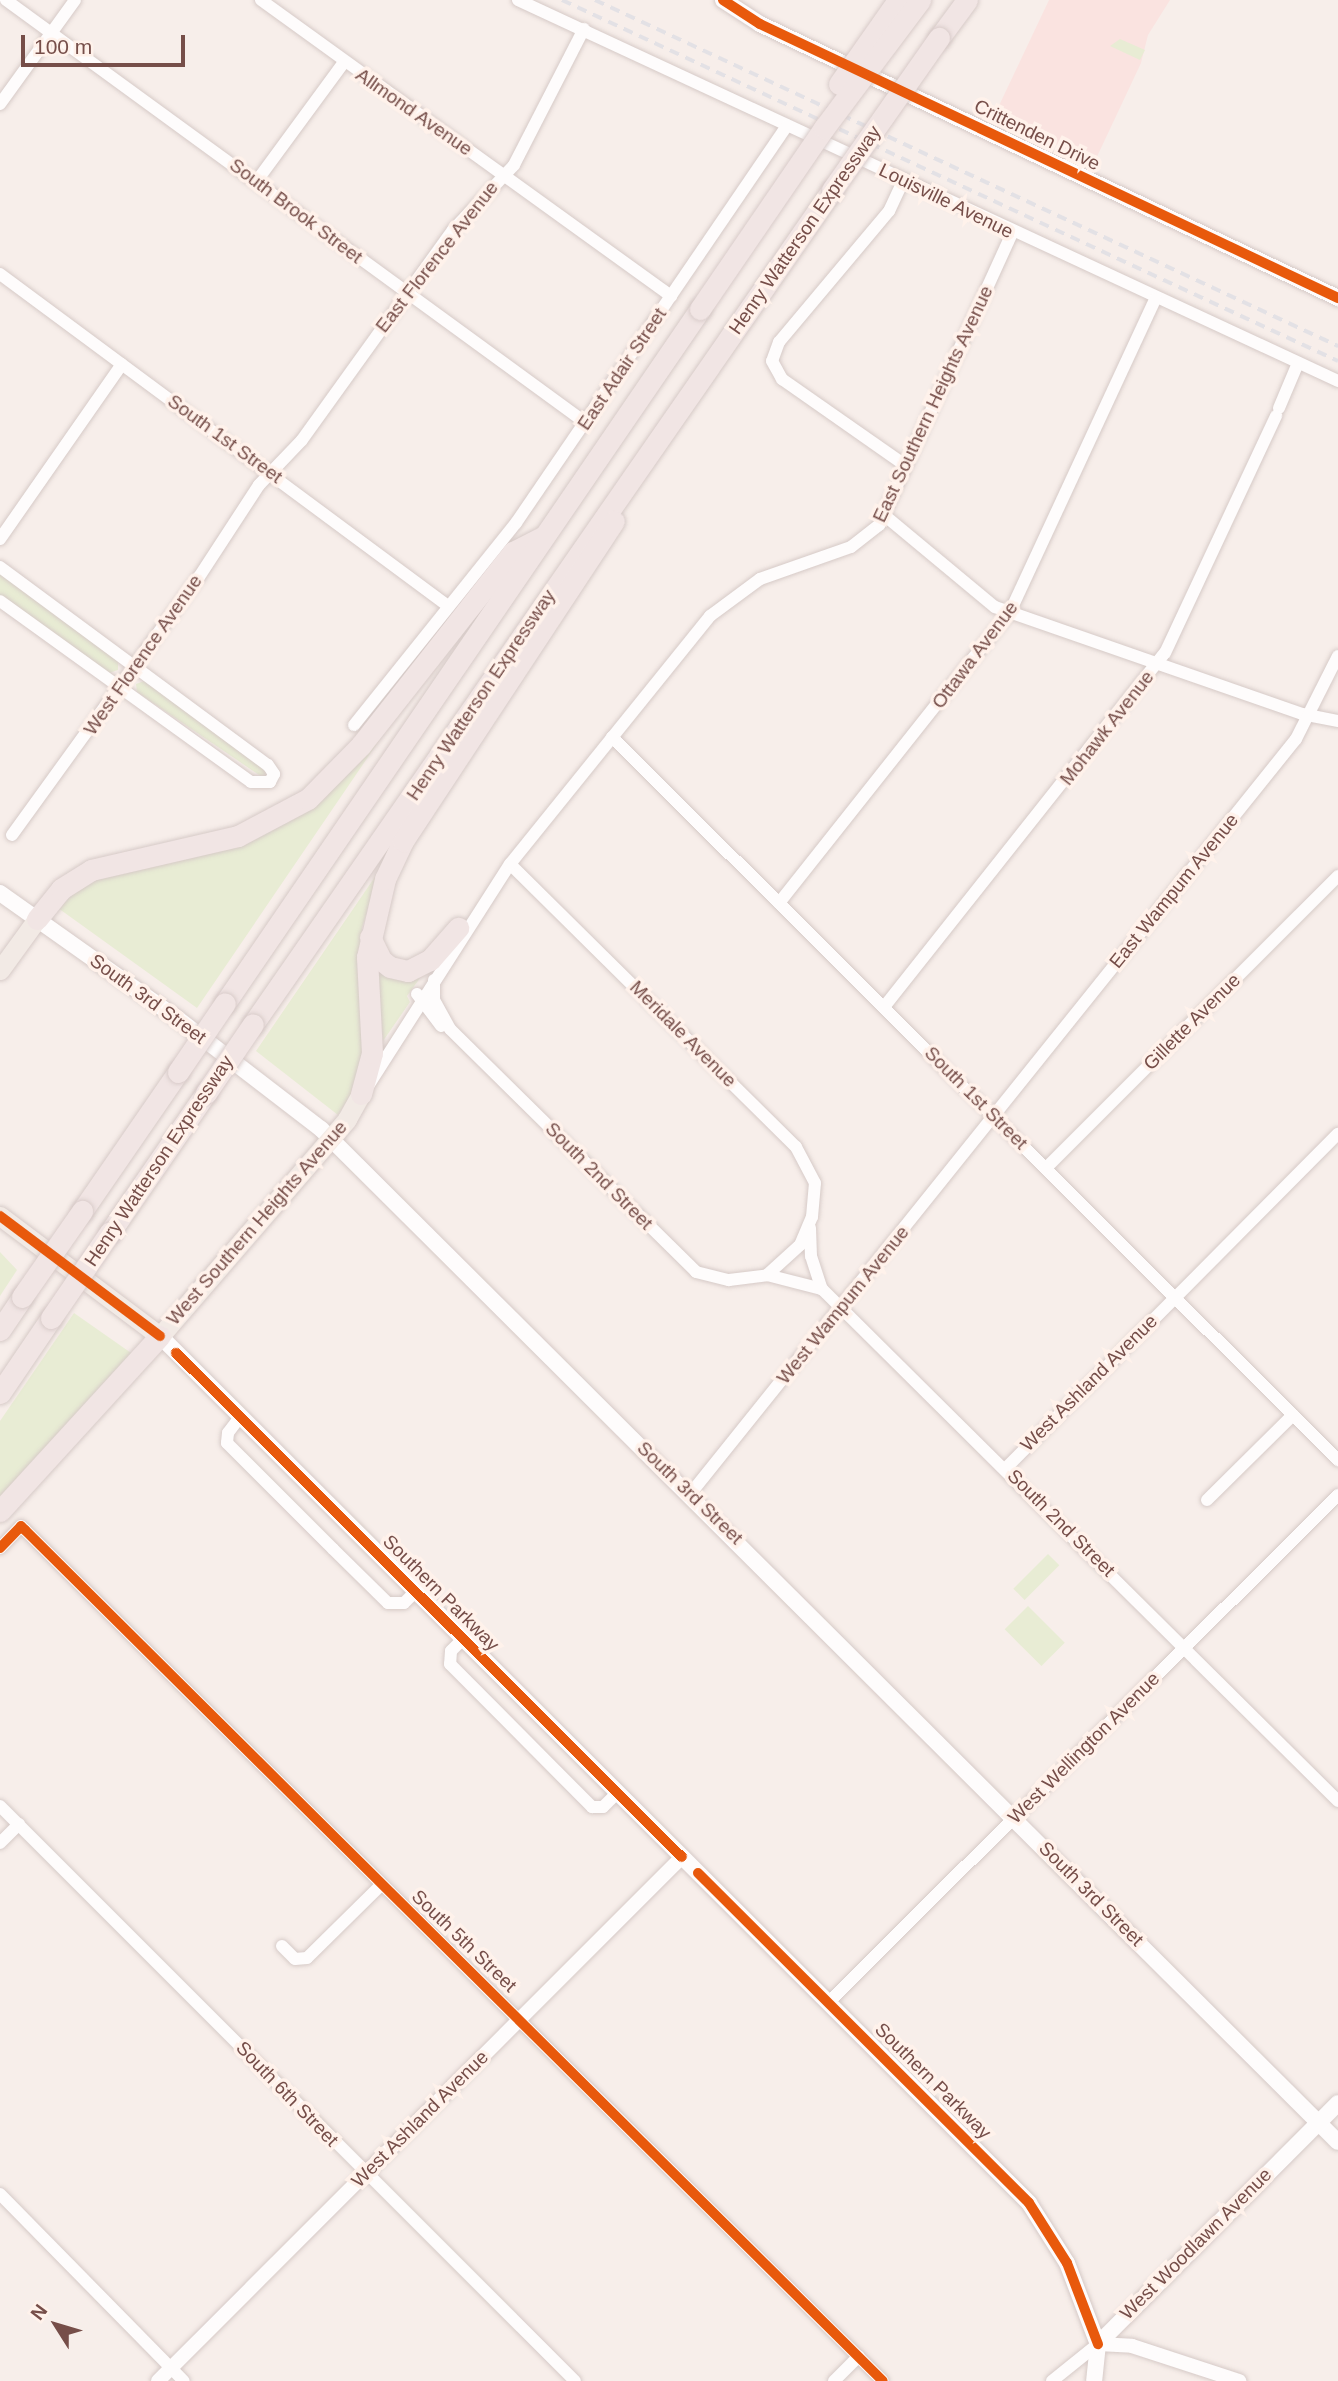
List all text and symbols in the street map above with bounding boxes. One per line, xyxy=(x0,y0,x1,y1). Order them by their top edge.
scale bar xyxy=(24,21,189,65)
text: 100 m xyxy=(34,35,92,58)
street label: Allmond Avenue xyxy=(351,63,477,161)
street label: Crittenden Drive xyxy=(970,95,1104,175)
street label: Henry Watterson Expressway xyxy=(724,121,886,339)
street label: South Brook Street xyxy=(225,154,367,268)
street label: Louisville Avenue xyxy=(875,158,1017,244)
street label: East Florence Avenue xyxy=(371,176,503,338)
street label: East Southern Heights Avenue xyxy=(868,282,998,526)
street label: East Adair Street xyxy=(572,303,672,435)
street label: South 1st Street xyxy=(163,390,287,488)
street label: West Florence Avenue xyxy=(79,570,207,740)
street label: Henry Watterson Expressway xyxy=(402,585,560,805)
street label: Ottawa Avenue xyxy=(927,596,1023,714)
street label: Mohawk Avenue xyxy=(1055,666,1159,790)
street label: East Wampum Avenue xyxy=(1104,809,1244,973)
street label: South 3rd Street xyxy=(85,949,211,1049)
street label: Gillette Avenue xyxy=(1139,969,1245,1075)
street label: Meridale Avenue xyxy=(625,976,741,1092)
street label: South 1st Street xyxy=(920,1042,1032,1154)
street label: Henry Watterson Expressway xyxy=(80,1051,238,1271)
street label: West Southern Heights Avenue xyxy=(162,1116,352,1330)
street label: South 2nd Street xyxy=(541,1118,657,1234)
street label: West Wampum Avenue xyxy=(772,1221,914,1389)
street label: West Ashland Avenue xyxy=(1015,1309,1163,1457)
street label: South 3rd Street xyxy=(632,1437,748,1549)
street label: South 2nd Street xyxy=(1003,1465,1119,1581)
street label: Southern Parkway xyxy=(378,1530,504,1656)
street label: West Wellington Avenue xyxy=(1003,1667,1165,1829)
street label: South 3rd Street xyxy=(1034,1837,1148,1951)
street label: South 5th Street xyxy=(407,1885,521,1997)
street label: Southern Parkway xyxy=(870,2018,996,2144)
street label: South 6th Street xyxy=(231,2037,343,2151)
street label: West Ashland Avenue xyxy=(346,2045,494,2193)
street label: West Woodlawn Avenue xyxy=(1115,2163,1277,2325)
north arrow xyxy=(21,2290,91,2360)
text: N xyxy=(26,2300,51,2324)

